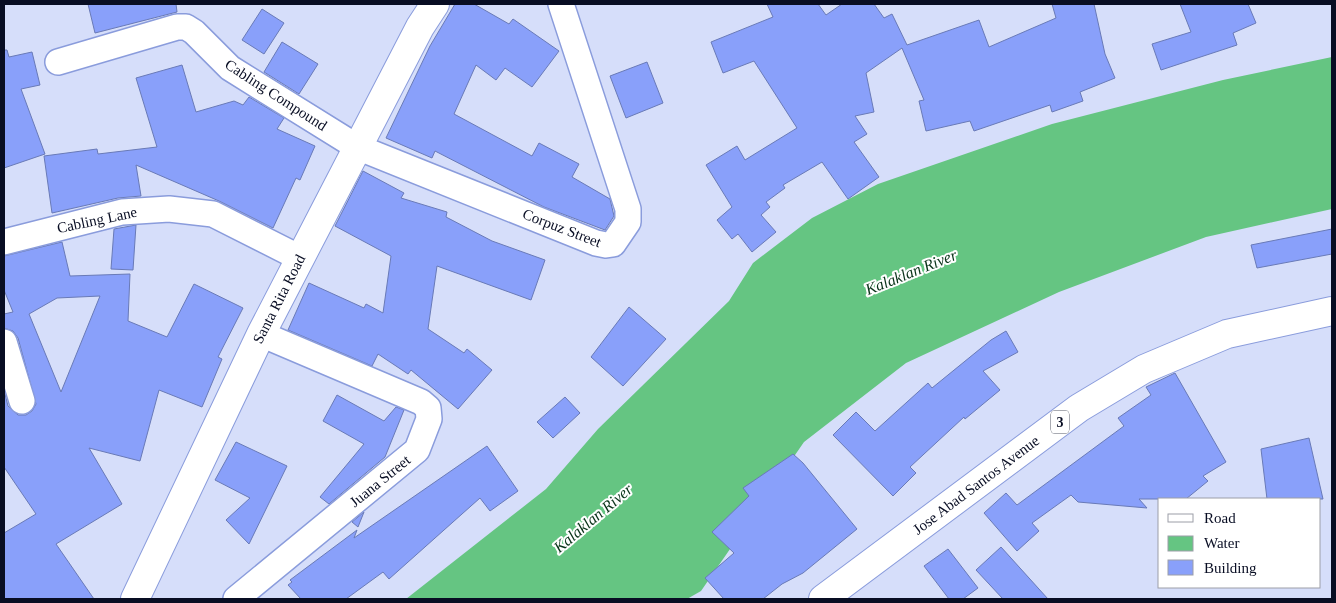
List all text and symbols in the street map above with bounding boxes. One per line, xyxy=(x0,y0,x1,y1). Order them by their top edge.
street label: Cabling Compound xyxy=(222,56,330,134)
street label: Cabling Lane xyxy=(56,204,139,236)
street label: Corpuz Street xyxy=(520,206,604,251)
water label: Kalaklan River xyxy=(862,246,960,298)
street label: Santa Rita Road xyxy=(250,251,308,346)
road number: 3 xyxy=(1051,411,1069,434)
street label: Jose Abad Santos Avenue xyxy=(910,432,1042,538)
street label: Juana Street xyxy=(347,451,414,510)
water label: Kalaklan River xyxy=(549,480,636,556)
legend xyxy=(1158,498,1321,588)
text: Road xyxy=(1204,510,1236,526)
text: Water xyxy=(1204,535,1239,551)
text: Building xyxy=(1204,560,1257,576)

